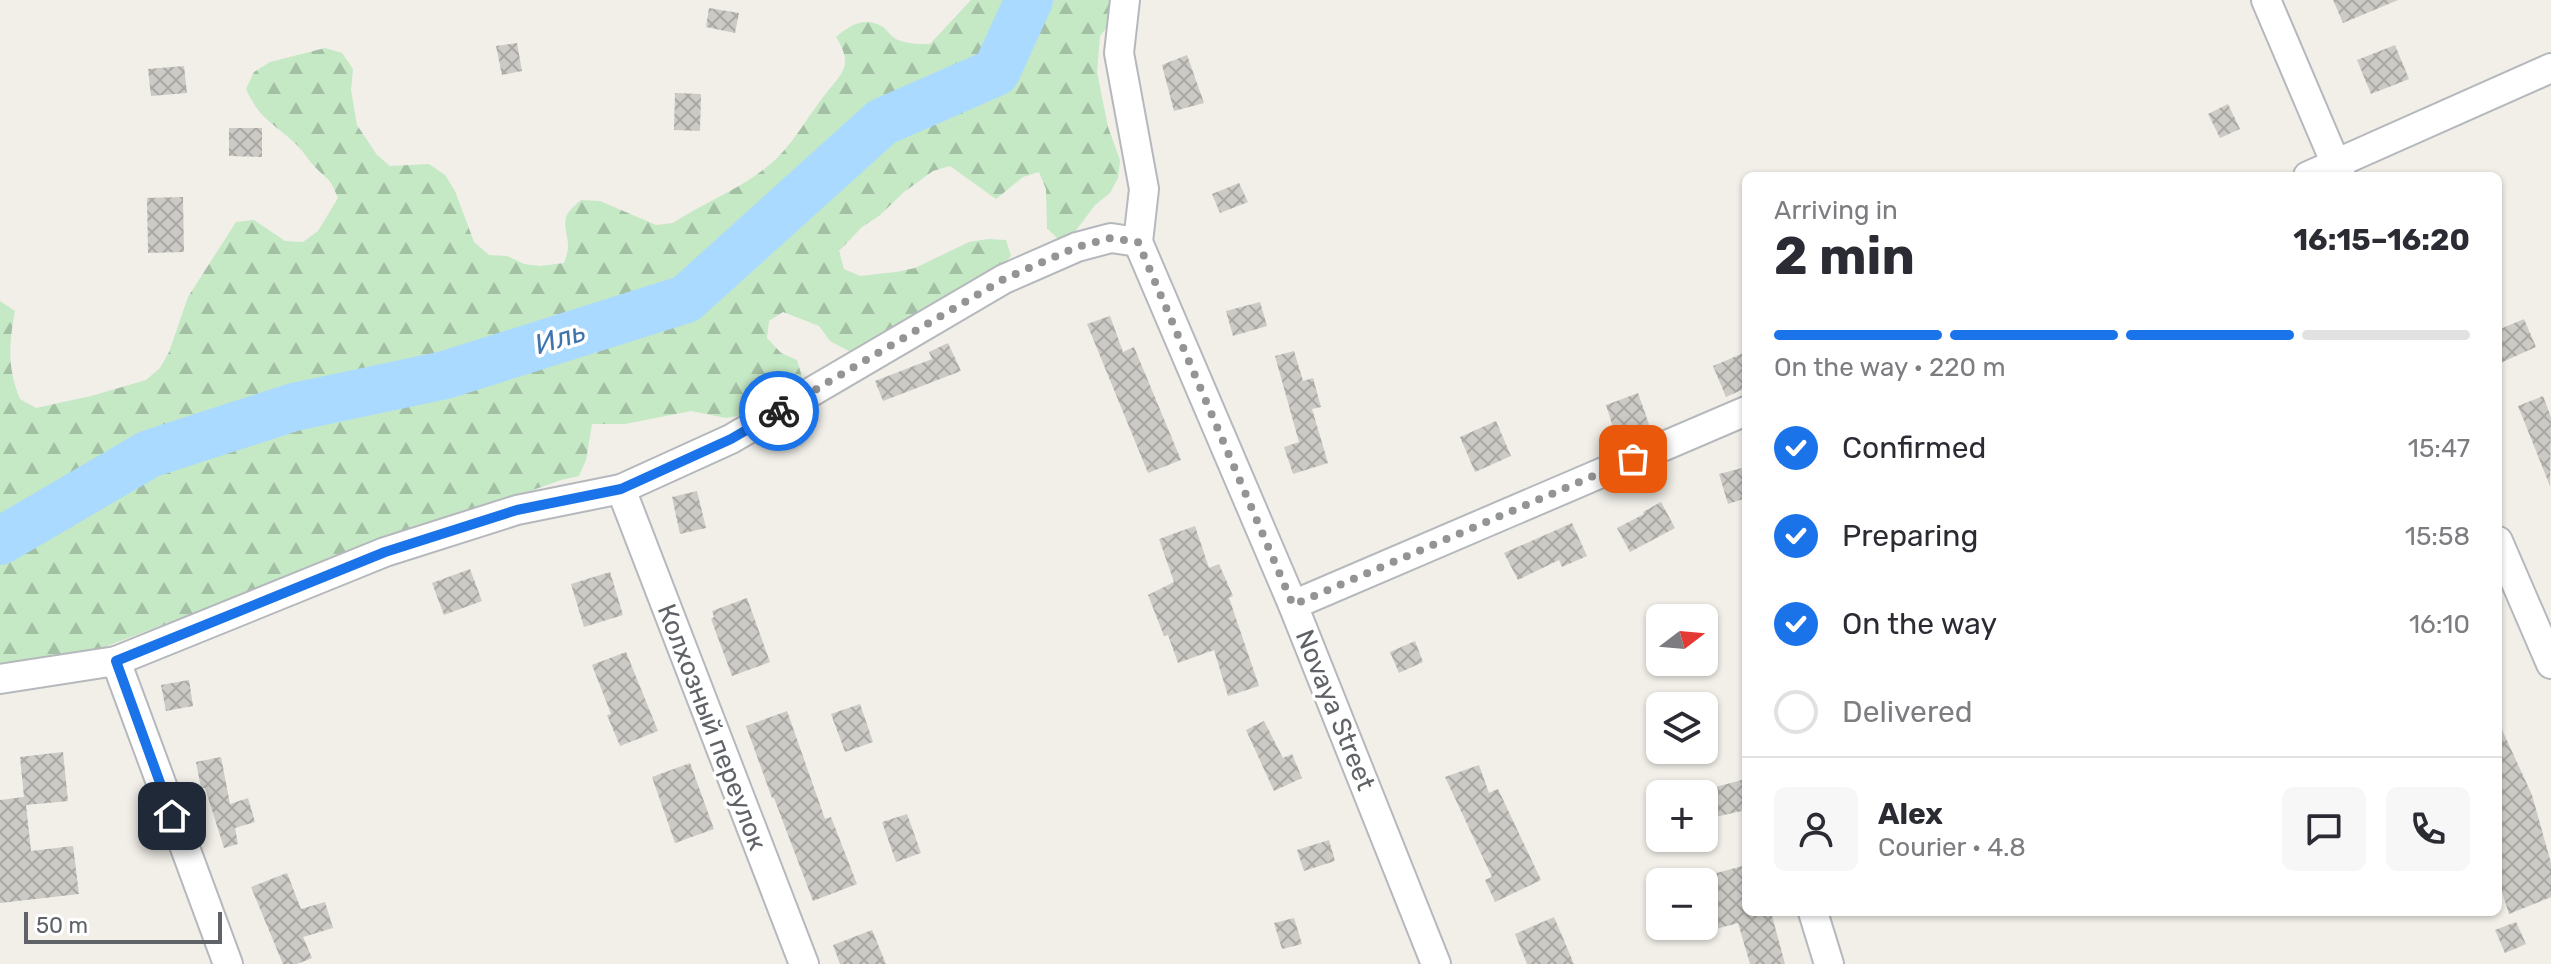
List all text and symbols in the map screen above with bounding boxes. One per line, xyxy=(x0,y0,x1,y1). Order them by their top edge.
text: Arriving in xyxy=(1774,195,1898,226)
text: 16:15–16:20 xyxy=(2293,222,2470,258)
text: 2 min xyxy=(1774,225,1915,287)
water label: Иль xyxy=(531,315,589,361)
text: On the way · 220 m xyxy=(1774,352,2006,383)
courier xyxy=(739,371,819,451)
icon: bike xyxy=(757,389,801,433)
pin xyxy=(1599,425,1667,493)
icon: check xyxy=(1774,426,1818,470)
text: Confirmed xyxy=(1842,430,1986,466)
text: 15:47 xyxy=(2408,433,2470,464)
icon: bag xyxy=(1611,437,1655,481)
icon: check xyxy=(1774,514,1818,558)
text: Preparing xyxy=(1842,518,1978,554)
text: 15:58 xyxy=(2405,521,2470,552)
street label: Колхозный переулок xyxy=(651,600,773,855)
icon: check xyxy=(1774,602,1818,646)
north arrow xyxy=(1646,604,1718,676)
map controls xyxy=(1646,604,1718,940)
text: On the way xyxy=(1842,606,1997,642)
text: 16:10 xyxy=(2409,609,2470,640)
street label: Novaya Street xyxy=(1289,625,1381,795)
button: layers xyxy=(1646,692,1718,764)
text: Delivered xyxy=(1842,694,1973,730)
button: + xyxy=(1646,780,1718,852)
pin xyxy=(138,782,206,850)
button: person xyxy=(1774,787,1858,871)
button: chat xyxy=(2282,787,2366,871)
button: phone xyxy=(2386,787,2470,871)
icon: home xyxy=(150,794,194,838)
text: Alex xyxy=(1878,796,1943,832)
text: Courier · 4.8 xyxy=(1878,832,2026,863)
button: − xyxy=(1646,868,1718,940)
scale bar xyxy=(24,908,222,944)
text: 50 m xyxy=(36,912,88,939)

